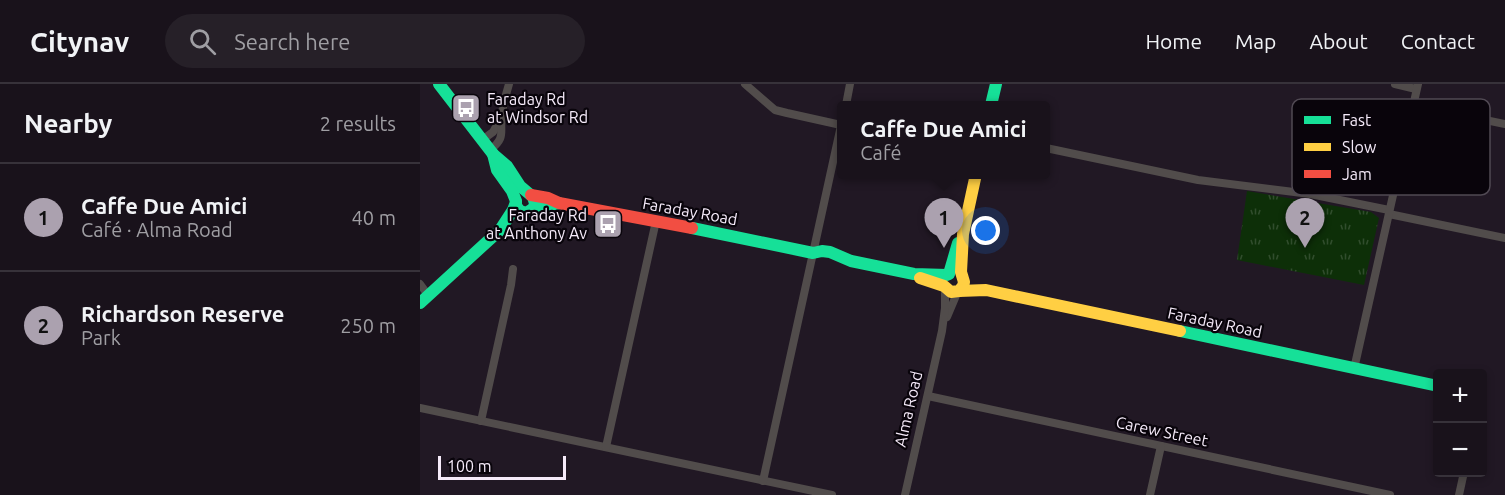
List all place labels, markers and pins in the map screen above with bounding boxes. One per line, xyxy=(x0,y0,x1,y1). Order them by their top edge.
place label: Faraday Rd at Windsor Rd xyxy=(487,90,588,126)
bus stop icon: Faraday Rd at Windsor Rd xyxy=(450,92,482,124)
pin: 1 xyxy=(924,198,964,248)
pin: 2 xyxy=(1286,198,1324,248)
place label: Faraday Rd at Anthony Av xyxy=(486,206,587,242)
bus stop icon: Faraday Rd at Anthony Av xyxy=(592,208,624,240)

